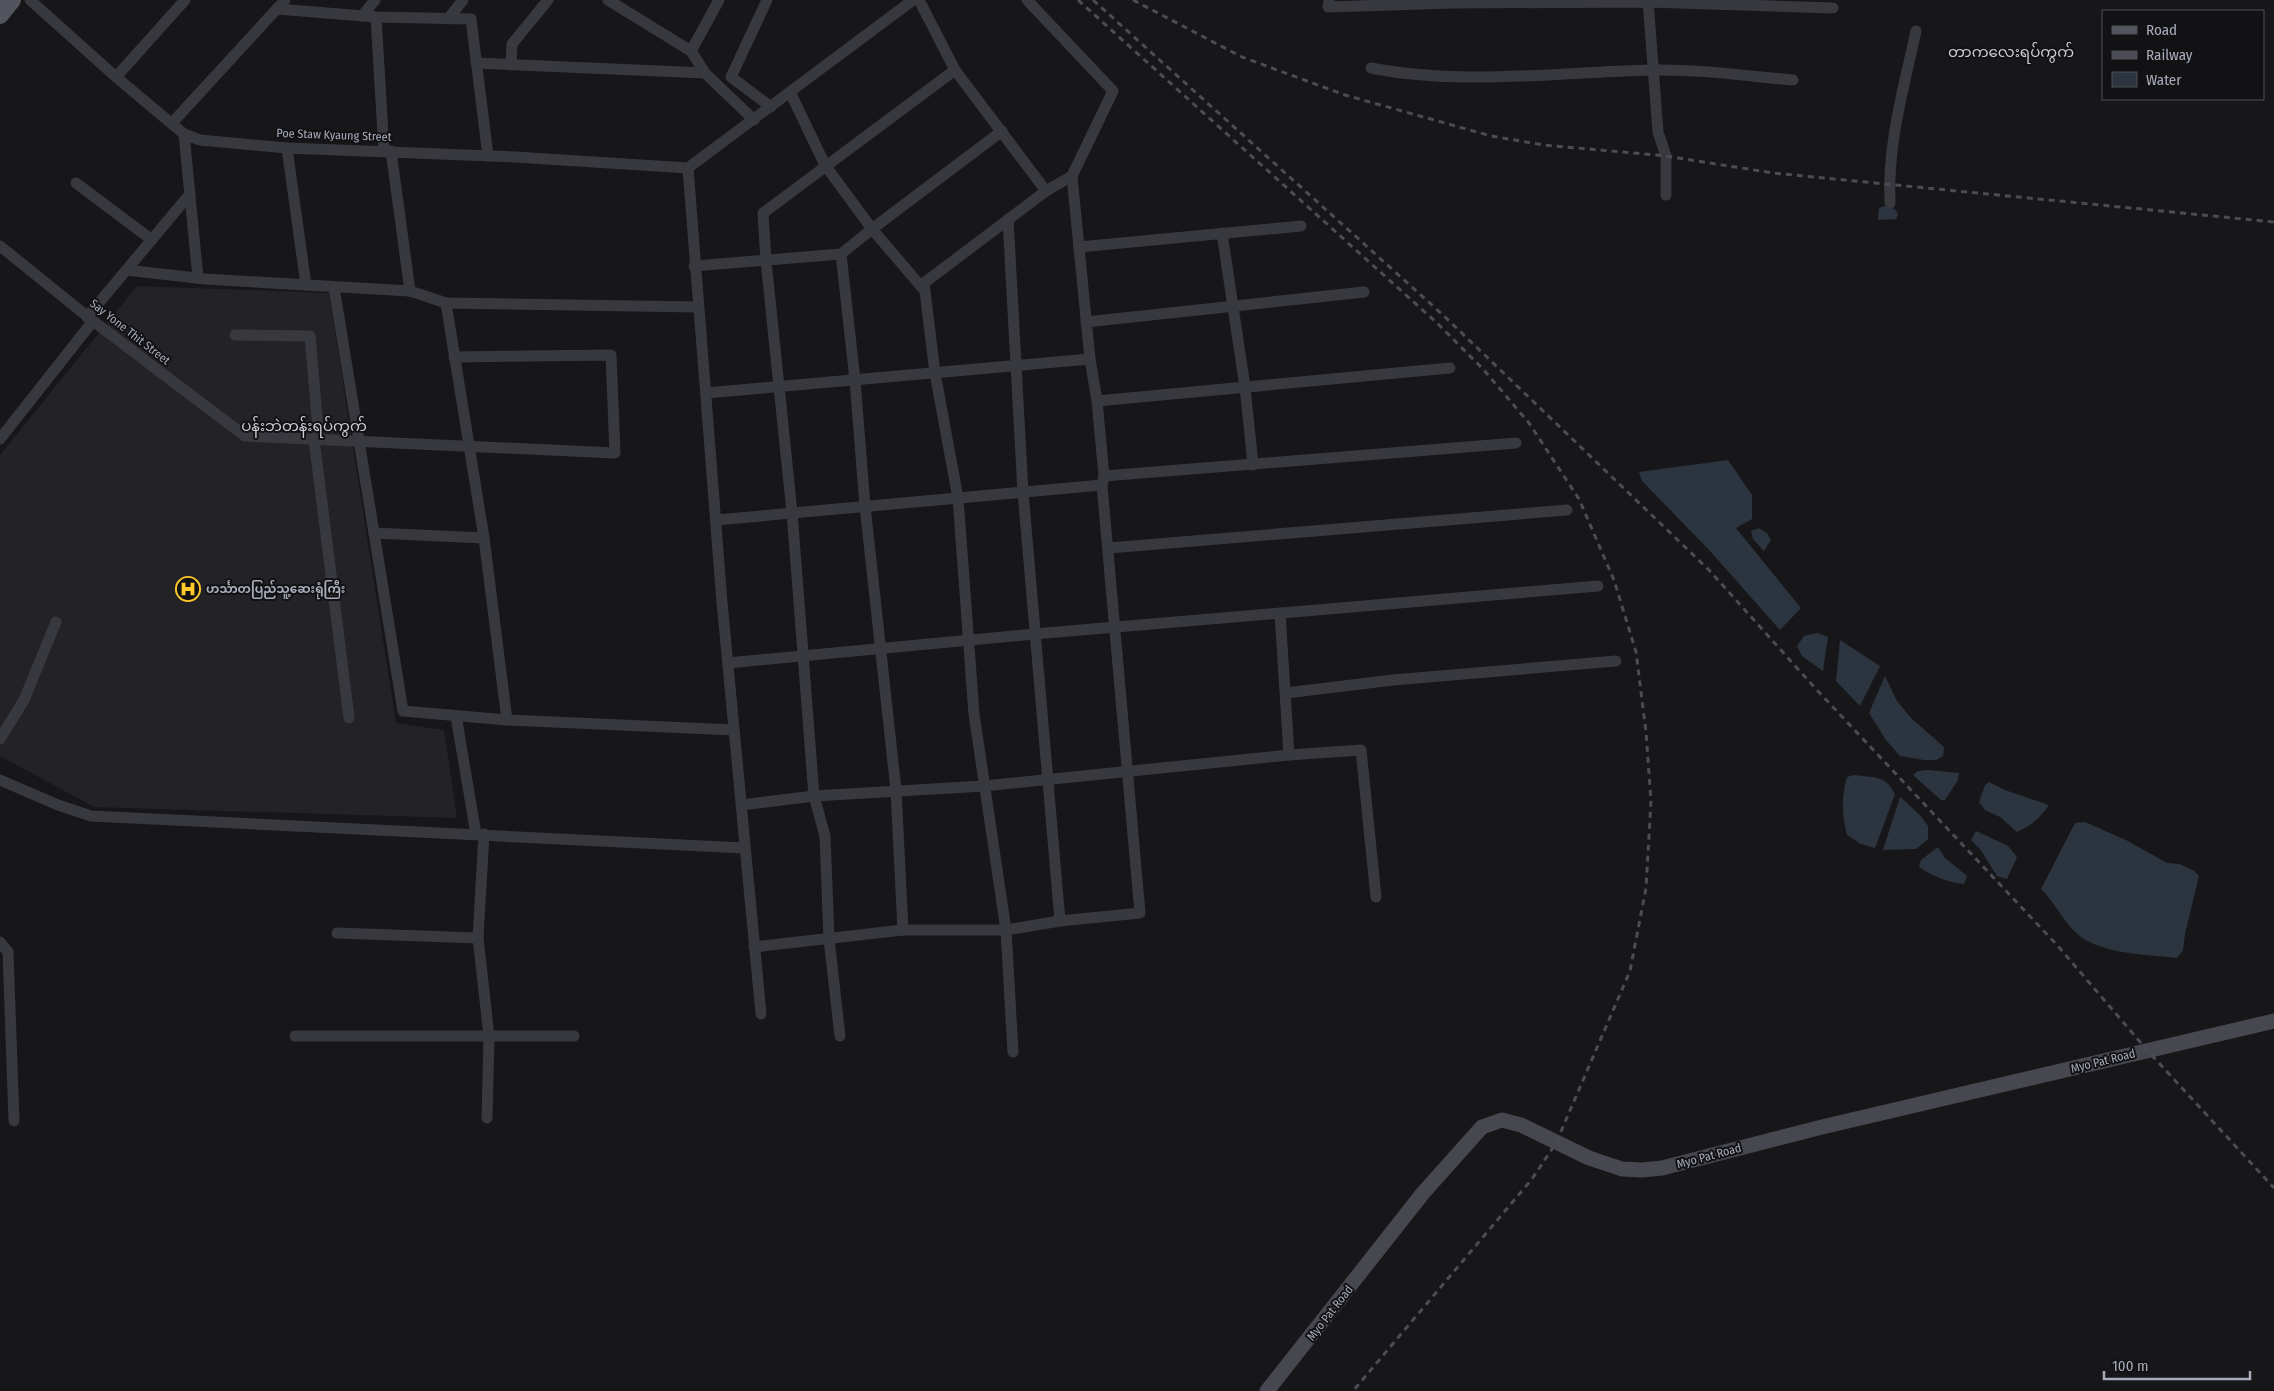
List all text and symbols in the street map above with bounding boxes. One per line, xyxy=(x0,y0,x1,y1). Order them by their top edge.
legend xyxy=(2102,10,2264,100)
text: Road xyxy=(2146,21,2177,39)
district label: တာကလေးရပ်ကွက် xyxy=(1948,42,2074,64)
text: Railway xyxy=(2146,46,2193,64)
text: Water xyxy=(2146,71,2182,89)
street label: Poe Staw Kyaung Street xyxy=(276,126,392,144)
street label: Say Yone Thit Street xyxy=(87,296,173,368)
district label: ပန်းဘဲတန်းရပ်ကွက် xyxy=(241,416,367,438)
hospital icon: ဟင်္သာတပြည်သူ့ဆေးရုံကြီး xyxy=(175,576,201,602)
place label: ဟင်္သာတပြည်သူ့ဆေးရုံကြီး xyxy=(206,579,345,600)
street label: Myo Pat Road xyxy=(2069,1046,2137,1076)
street label: Myo Pat Road xyxy=(1675,1141,1743,1171)
street label: Myo Pat Road xyxy=(1304,1283,1356,1343)
scale bar xyxy=(2104,1348,2250,1380)
text: 100 m xyxy=(2112,1357,2149,1375)

